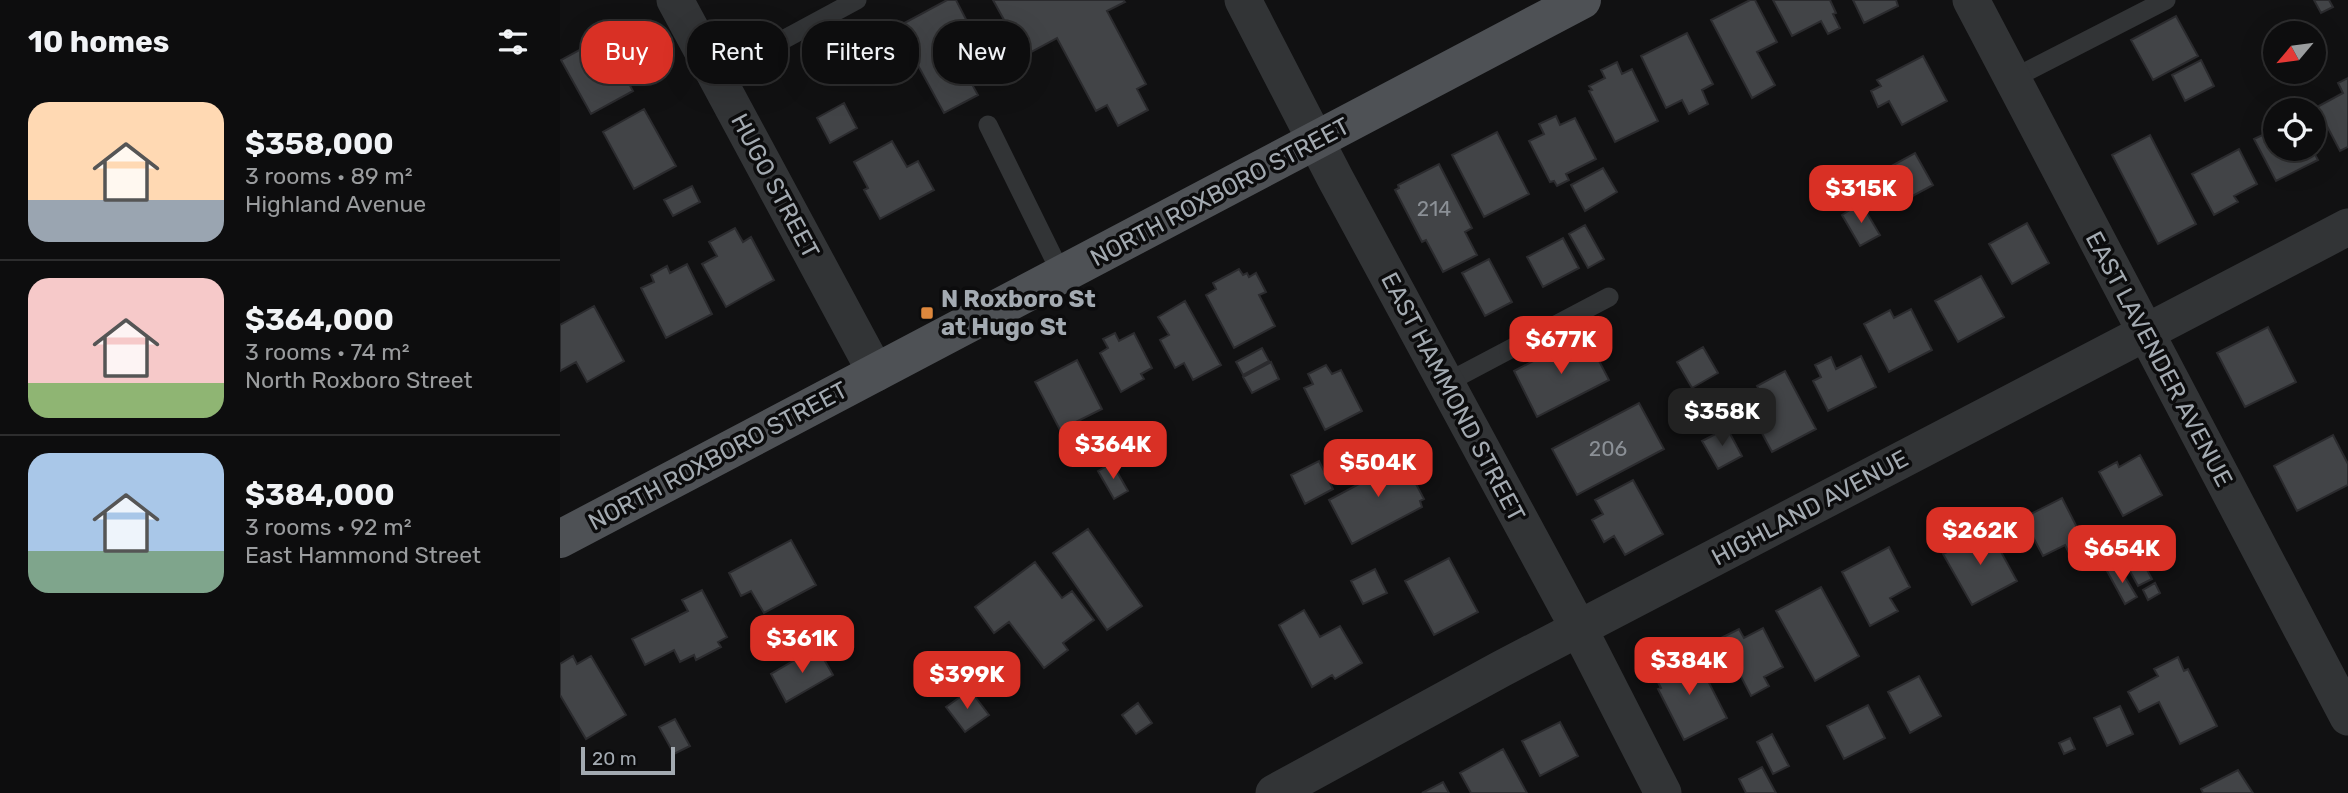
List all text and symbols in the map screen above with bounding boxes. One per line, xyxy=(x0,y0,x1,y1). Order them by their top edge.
chip: Buy xyxy=(581,21,673,84)
chip: Rent xyxy=(687,21,788,84)
chip: Filters xyxy=(802,21,919,84)
chip: New xyxy=(933,21,1030,84)
north arrow xyxy=(2263,21,2326,84)
map controls xyxy=(2263,21,2326,161)
icon: filters xyxy=(494,23,532,61)
text: 10 homes xyxy=(28,24,169,60)
button: locate xyxy=(2263,98,2326,161)
street label: HUGO STREET xyxy=(725,109,825,263)
street label: NORTH ROXBORO STREET xyxy=(1086,112,1354,272)
text: $358,000 xyxy=(245,126,394,162)
icon: home xyxy=(84,130,168,214)
text: 3 rooms · 89 m² xyxy=(245,162,413,190)
pin: $315K xyxy=(1812,166,1910,225)
text: $315K xyxy=(1825,174,1897,202)
text: Highland Avenue xyxy=(245,190,426,218)
house number: 214 xyxy=(1417,196,1451,221)
street label: EAST LAVENDER AVENUE xyxy=(2080,227,2238,491)
street label: EAST HAMMOND STREET xyxy=(1375,268,1531,527)
place label: N Roxboro St at Hugo St xyxy=(941,285,1096,341)
text: $364,000 xyxy=(245,302,394,338)
marker: N Roxboro St at Hugo St xyxy=(919,305,935,321)
icon: home xyxy=(84,306,168,390)
pin: $677K xyxy=(1512,316,1610,376)
text: $677K xyxy=(1525,325,1597,353)
text: 3 rooms · 74 m² xyxy=(245,338,410,366)
text: North Roxboro Street xyxy=(245,366,473,394)
street label: NORTH ROXBORO STREET xyxy=(584,376,852,536)
pin: $358K xyxy=(1673,388,1771,448)
text: $358K xyxy=(1684,397,1760,425)
pin: $364K xyxy=(1064,421,1162,481)
text: $364K xyxy=(1075,430,1151,458)
house number: 206 xyxy=(1589,436,1627,461)
pin: $504K xyxy=(1329,440,1427,499)
street label: HIGHLAND AVENUE xyxy=(1707,444,1913,572)
text: $504K xyxy=(1340,448,1416,476)
text: $384,000 xyxy=(245,477,395,513)
icon: home xyxy=(84,481,168,565)
pin: $262K xyxy=(1931,508,2029,567)
text: 3 rooms · 92 m² xyxy=(245,513,411,541)
text: $262K xyxy=(1942,516,2018,544)
pin: $654K xyxy=(2073,526,2171,585)
text: $654K xyxy=(2084,534,2160,562)
text: East Hammond Street xyxy=(245,541,481,569)
pin: $361K xyxy=(753,616,851,675)
text: $361K xyxy=(766,624,838,652)
pin: $384K xyxy=(1640,638,1738,697)
text: $384K xyxy=(1650,646,1728,674)
pin: $399K xyxy=(918,652,1016,711)
text: $399K xyxy=(929,660,1005,688)
scale bar xyxy=(581,744,676,776)
text: 20 m xyxy=(592,747,637,770)

